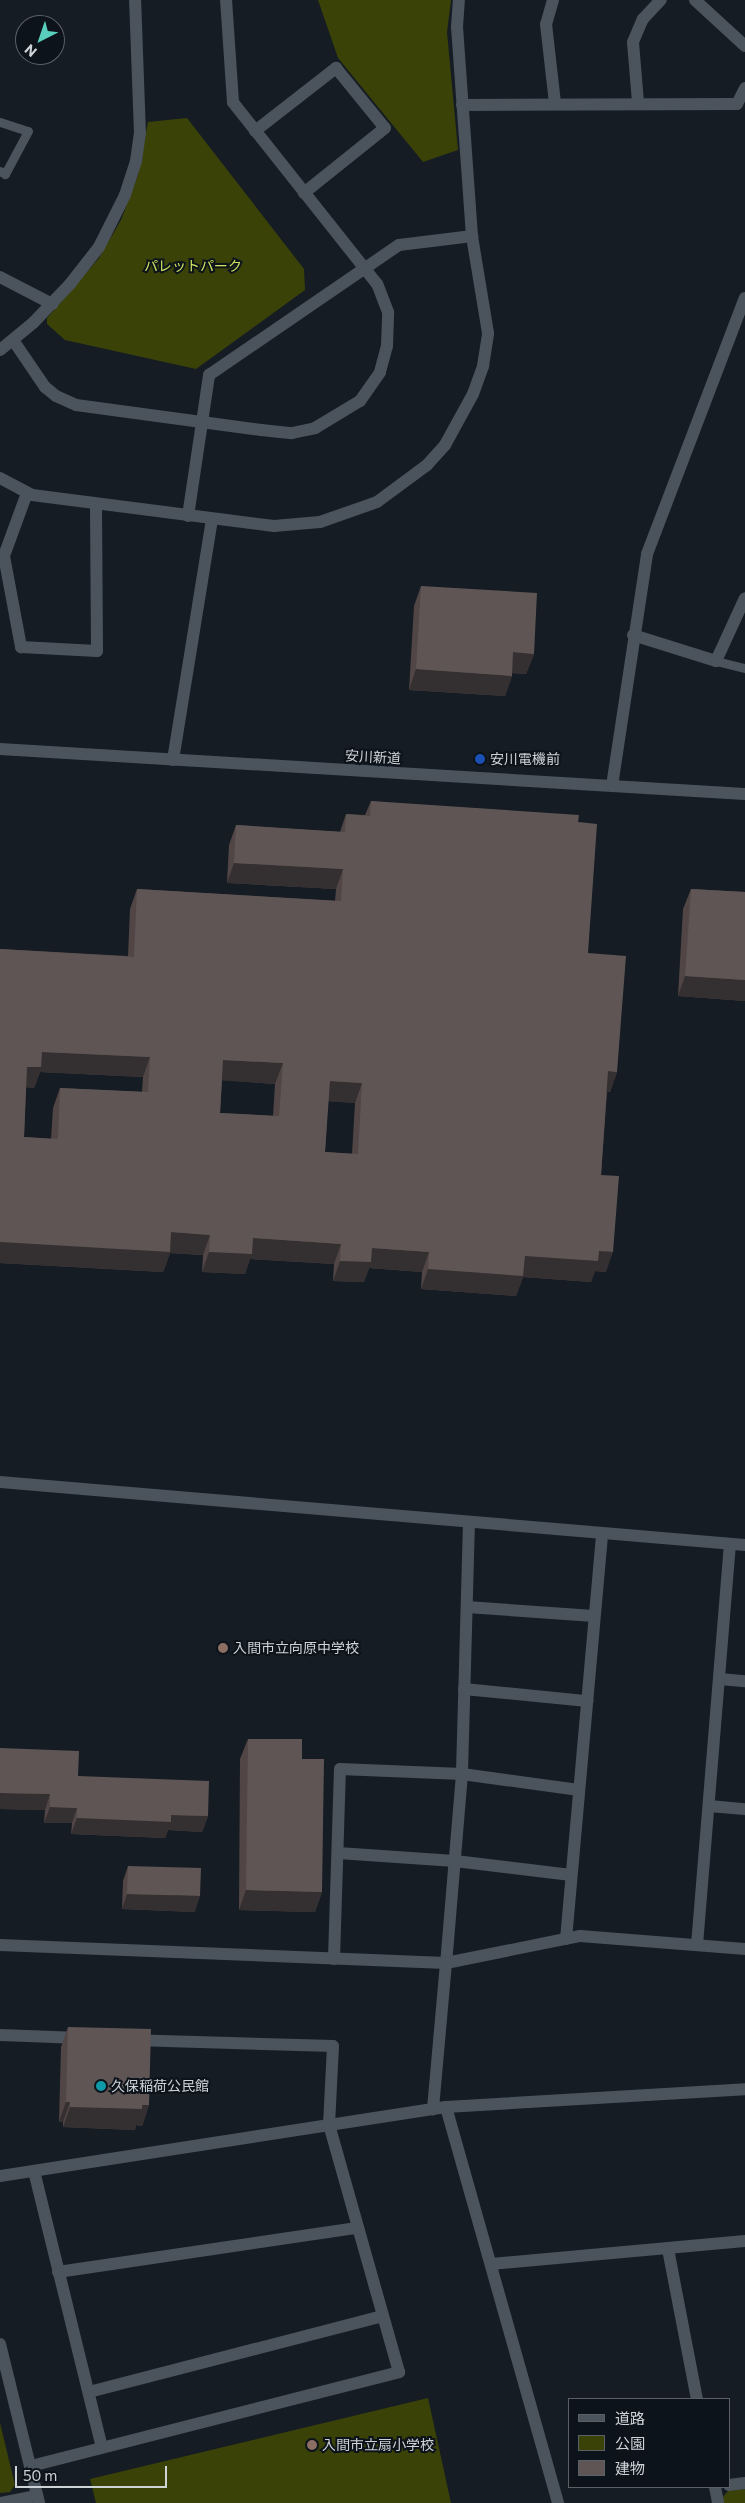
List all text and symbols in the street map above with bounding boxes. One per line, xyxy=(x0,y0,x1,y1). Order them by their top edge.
north arrow xyxy=(15,15,65,65)
text: N xyxy=(21,41,40,61)
park label: パレットパーク xyxy=(144,258,242,274)
street label: 安川新道 xyxy=(345,747,401,767)
place label: 安川電機前 xyxy=(490,751,560,767)
marker: 安川電機前 xyxy=(474,753,486,765)
place label: 入間市立向原中学校 xyxy=(233,1640,359,1656)
marker: 入間市立向原中学校 xyxy=(217,1642,229,1654)
place label: 久保稲荷公民館 xyxy=(111,2078,209,2094)
marker: 久保稲荷公民館 xyxy=(95,2080,107,2092)
legend xyxy=(568,2398,730,2488)
text: 道路 xyxy=(615,2409,645,2427)
text: 公園 xyxy=(615,2434,645,2452)
place label: 入間市立扇小学校 xyxy=(322,2437,434,2453)
marker: 入間市立扇小学校 xyxy=(306,2439,318,2451)
scale bar xyxy=(18,2456,170,2488)
text: 建物 xyxy=(615,2459,645,2477)
text: 50 m xyxy=(23,2466,57,2484)

